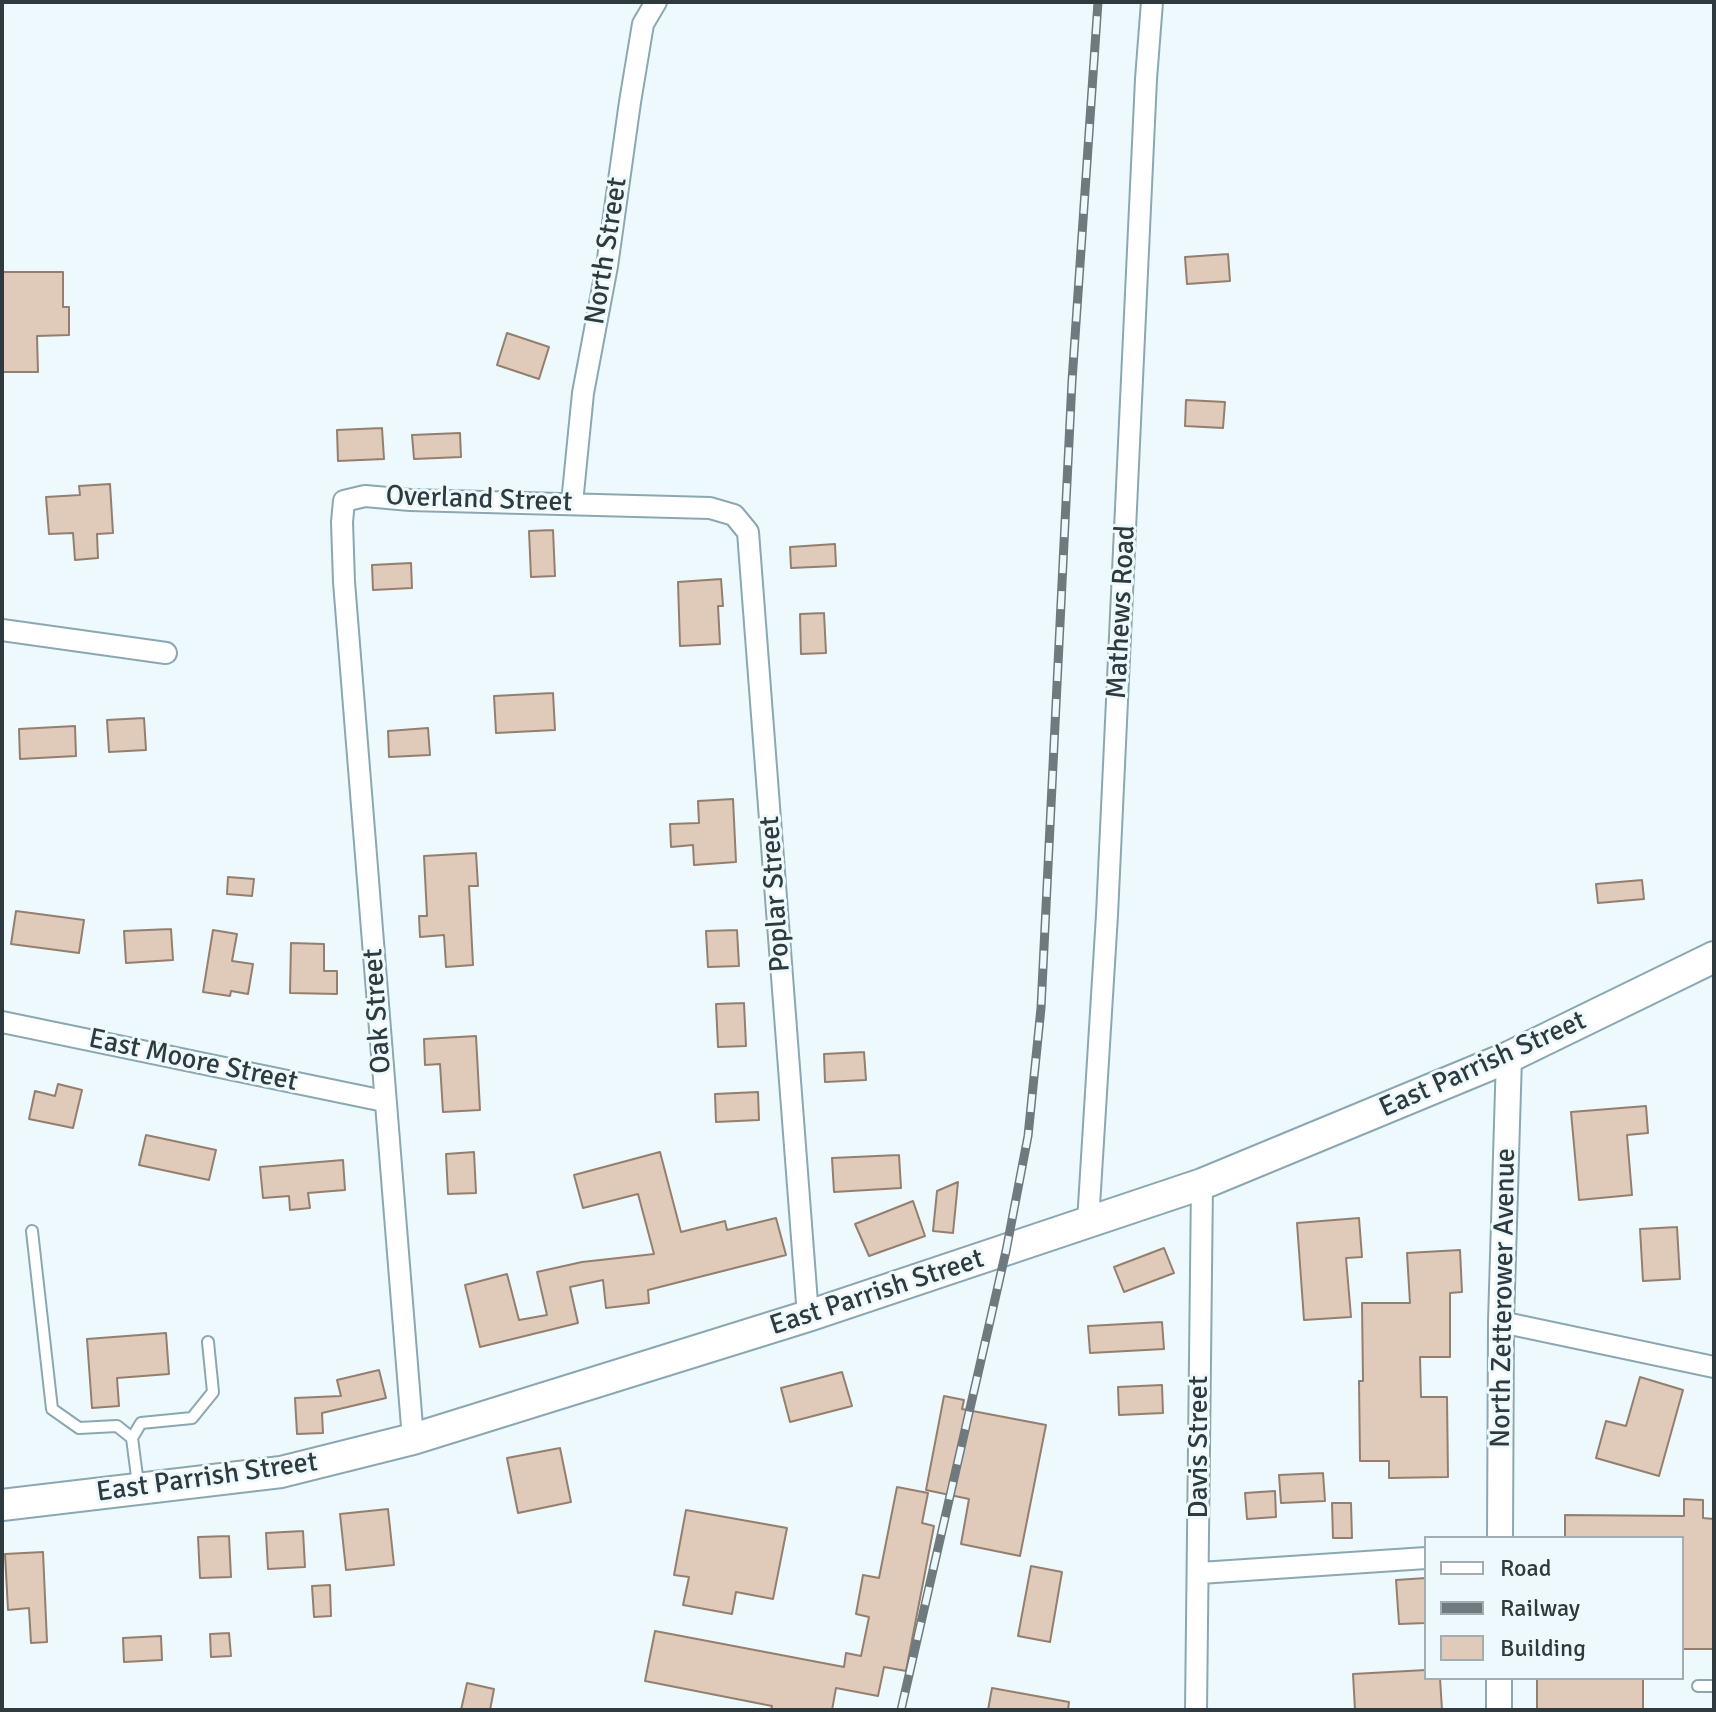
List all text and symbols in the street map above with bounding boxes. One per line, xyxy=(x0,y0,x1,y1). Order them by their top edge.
street label: North Street xyxy=(579,175,635,327)
street label: Overland Street xyxy=(385,480,573,520)
street label: Mathews Road xyxy=(1101,524,1143,700)
street label: Poplar Street xyxy=(754,815,798,973)
street label: Oak Street xyxy=(357,947,399,1075)
street label: East Parrish Street xyxy=(1374,1004,1592,1126)
street label: East Moore Street xyxy=(85,1022,301,1100)
street label: North Zetterower Avenue xyxy=(1485,1148,1523,1448)
street label: East Parrish Street xyxy=(766,1243,988,1343)
street label: Davis Street xyxy=(1183,1376,1217,1518)
street label: East Parrish Street xyxy=(94,1446,320,1510)
legend xyxy=(1424,1536,1684,1680)
text: Road xyxy=(1500,1553,1551,1583)
text: Railway xyxy=(1500,1593,1580,1623)
text: Building xyxy=(1500,1633,1586,1663)

